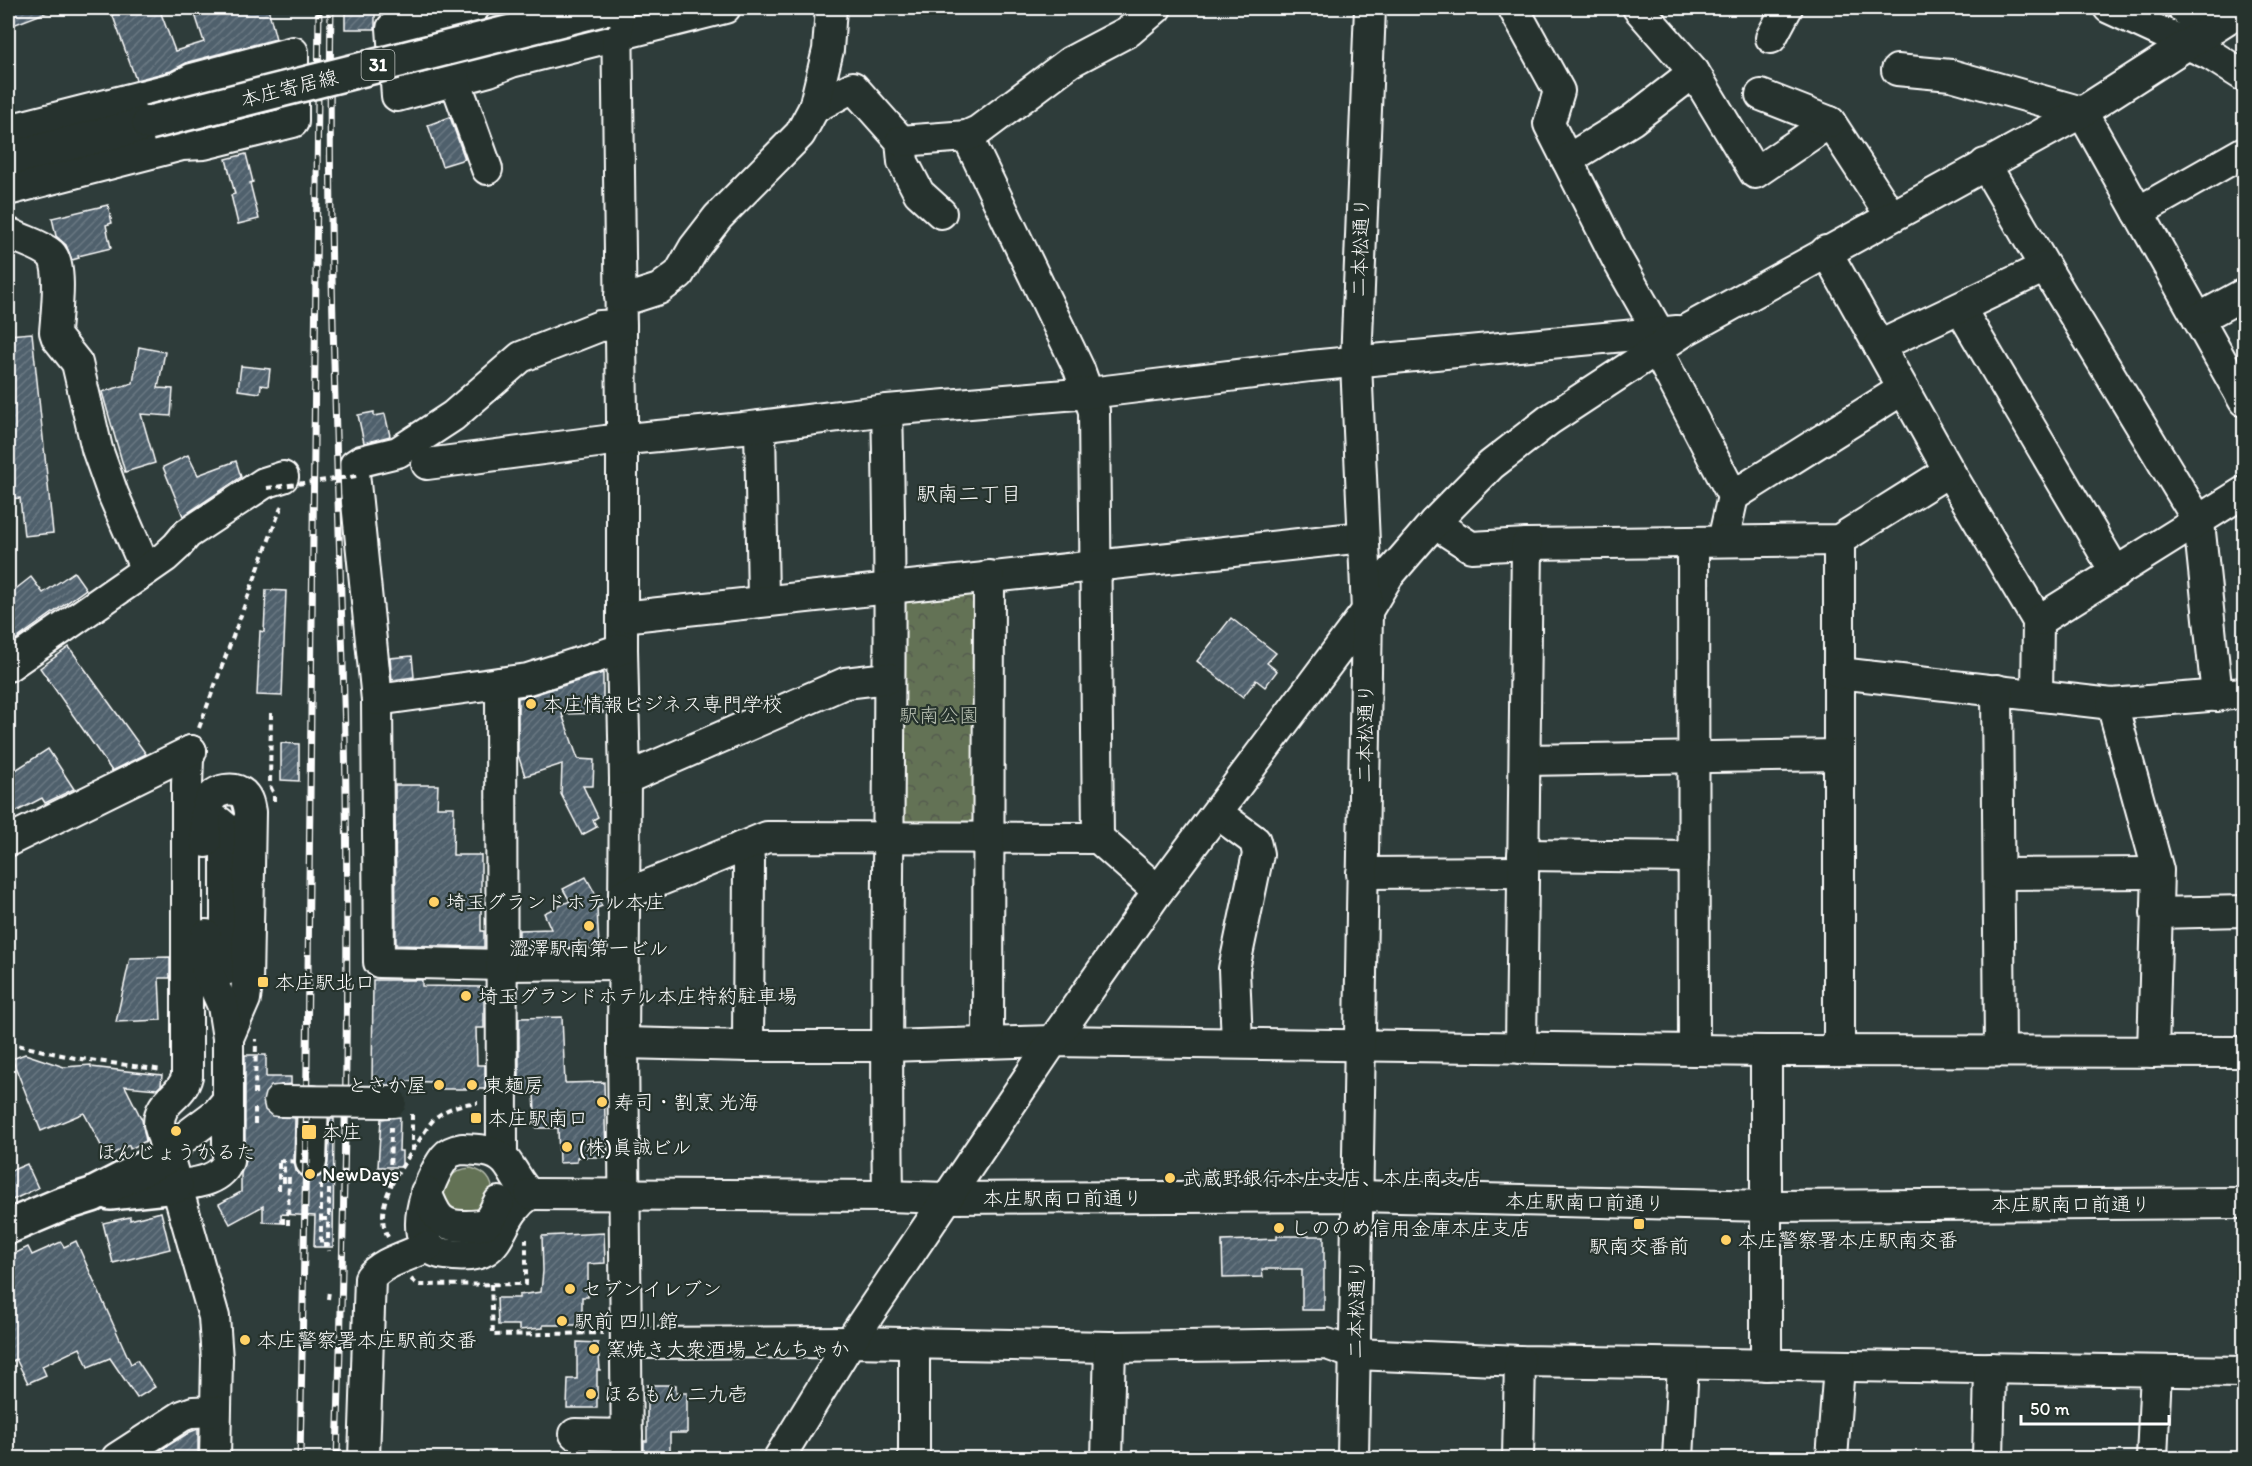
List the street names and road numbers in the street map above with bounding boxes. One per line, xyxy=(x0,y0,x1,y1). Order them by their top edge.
road number: 31 xyxy=(362,50,394,80)
street label: 本庄寄居線 xyxy=(238,64,340,112)
street label: 二本松通り xyxy=(1346,197,1374,297)
street label: 二本松通り xyxy=(1352,683,1378,783)
street label: 本庄駅南口前通り xyxy=(983,1186,1143,1210)
street label: 本庄駅南口前通り xyxy=(1505,1189,1665,1215)
street label: 本庄駅南口前通り xyxy=(1991,1192,2151,1216)
street label: 二本松通り xyxy=(1343,1259,1369,1359)

